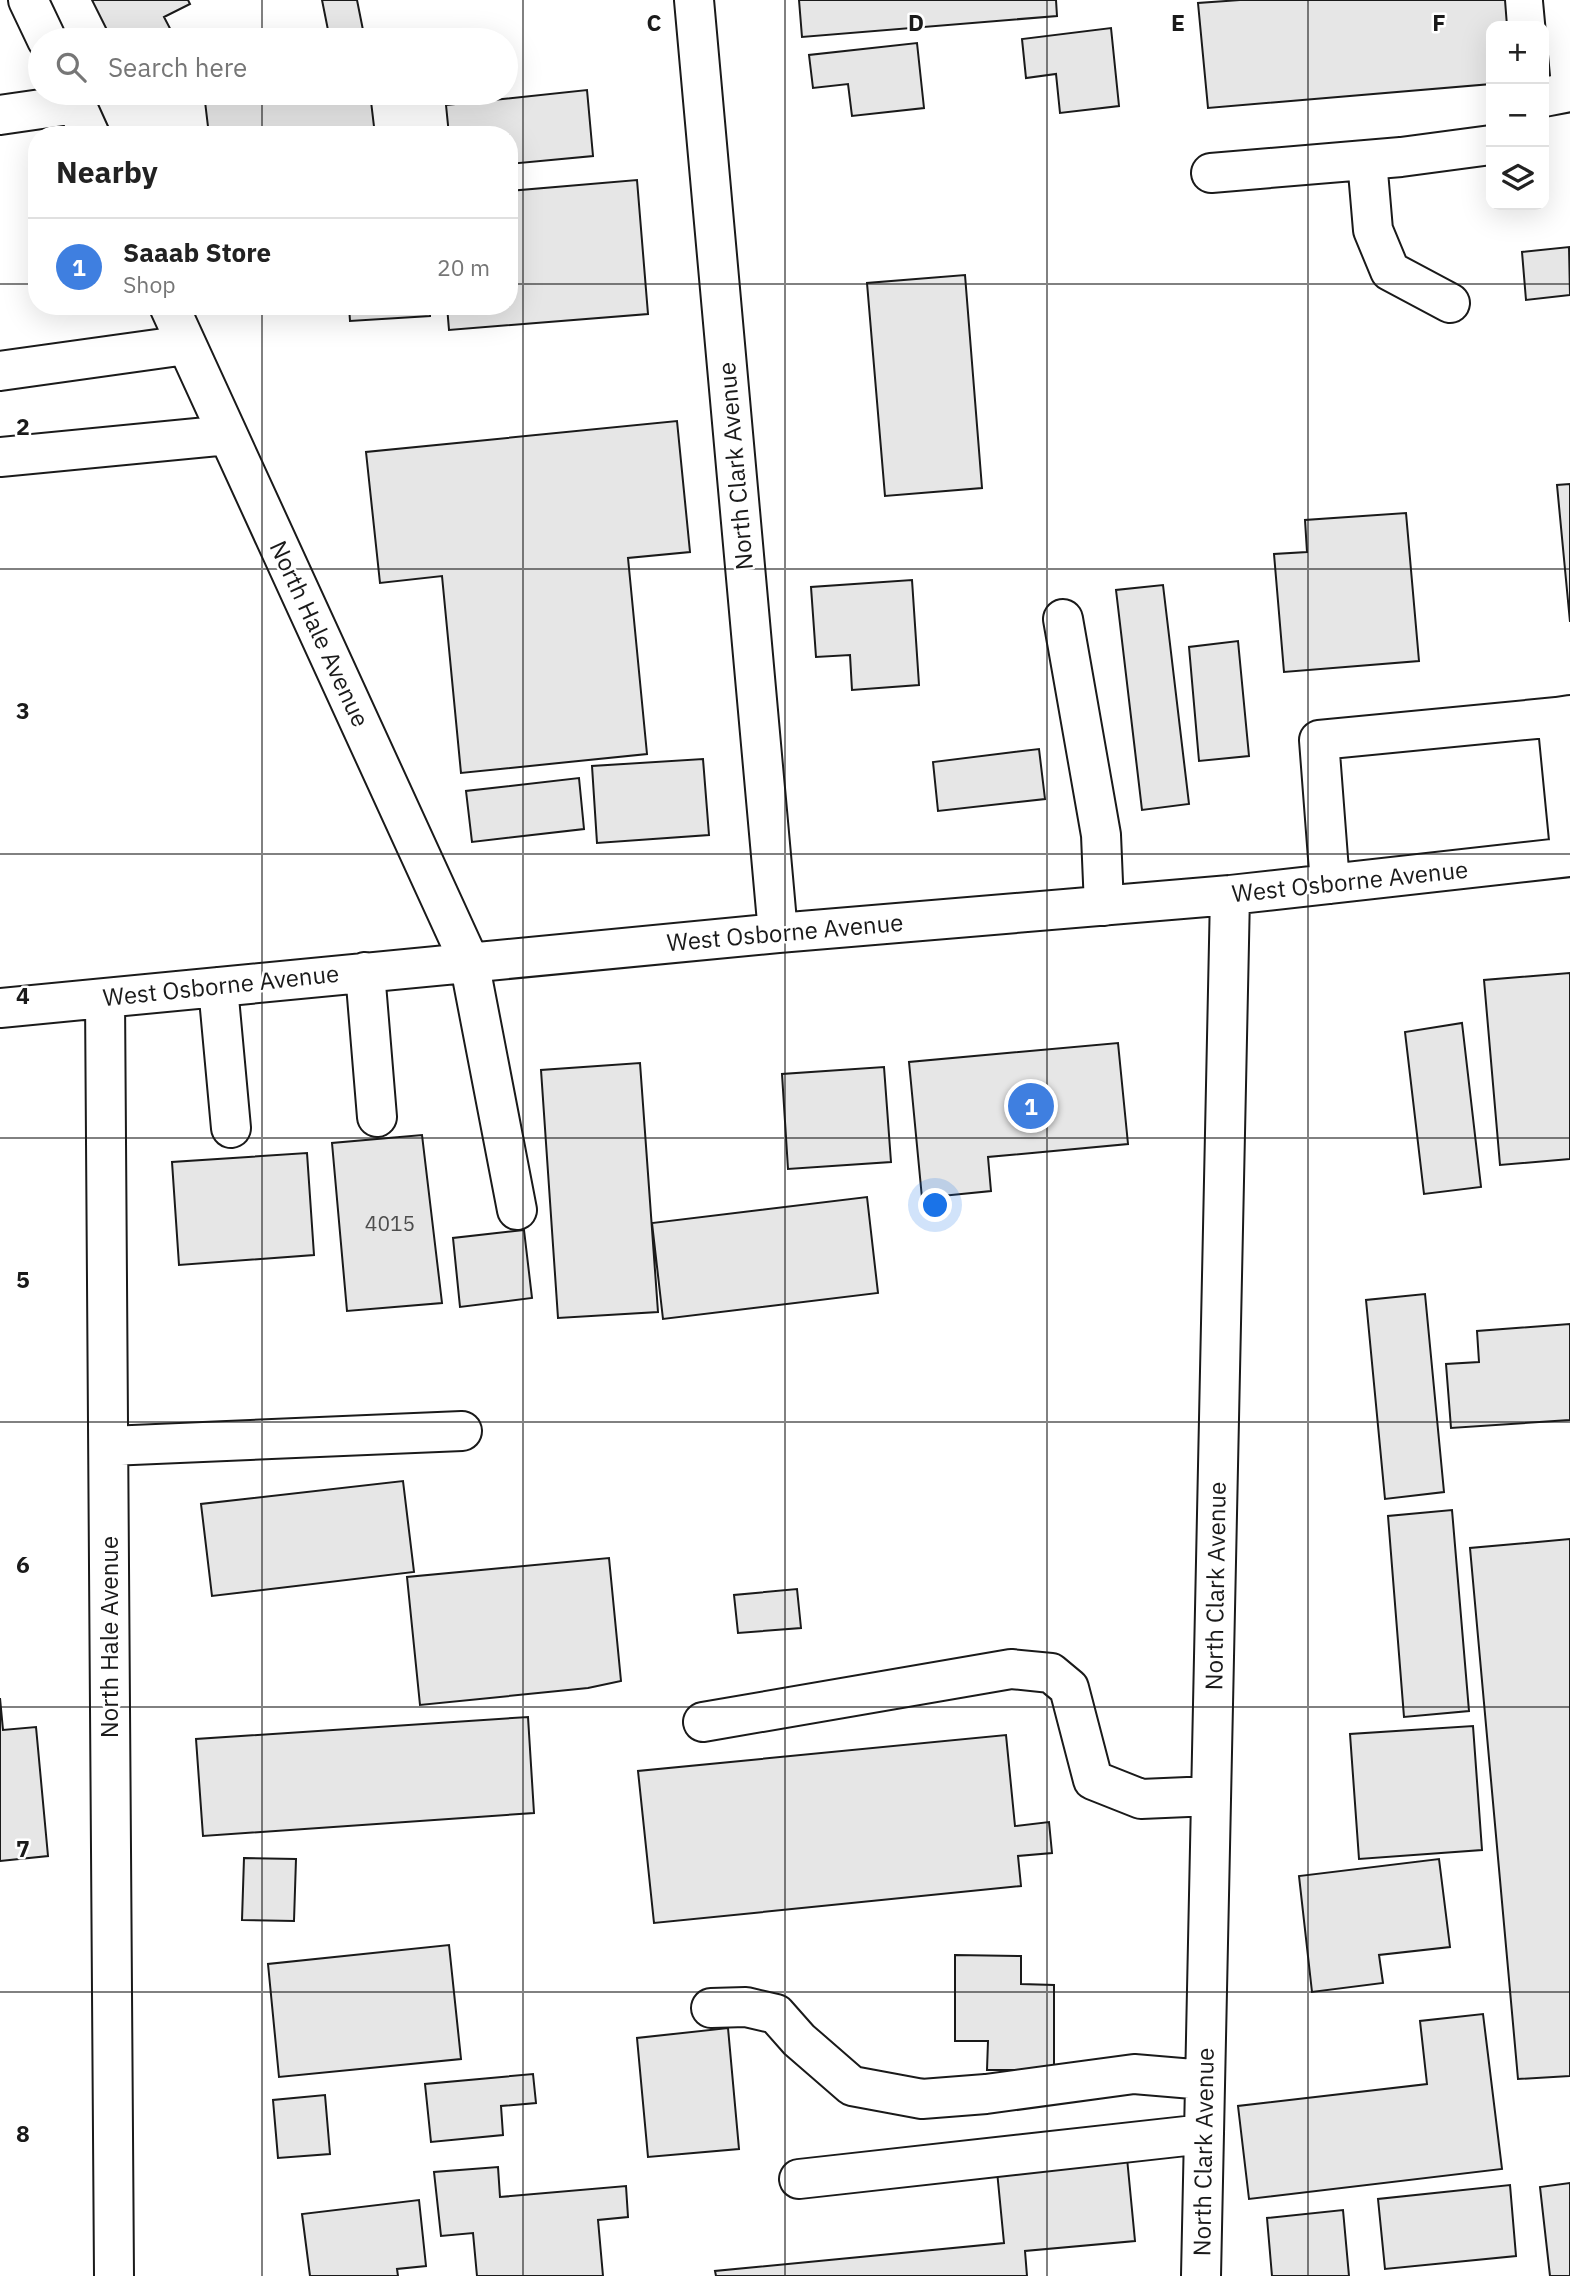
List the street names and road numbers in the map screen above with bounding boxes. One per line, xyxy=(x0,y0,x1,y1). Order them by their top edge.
street label: North Clark Avenue xyxy=(710,361,760,571)
street label: North Hale Avenue xyxy=(263,535,377,732)
street label: West Osborne Avenue xyxy=(1230,853,1470,909)
street label: West Osborne Avenue xyxy=(665,906,904,958)
street label: West Osborne Avenue xyxy=(101,957,341,1013)
street label: North Clark Avenue xyxy=(1197,1481,1233,1691)
street label: North Hale Avenue xyxy=(93,1536,125,1738)
street label: North Clark Avenue xyxy=(1185,2047,1221,2257)

